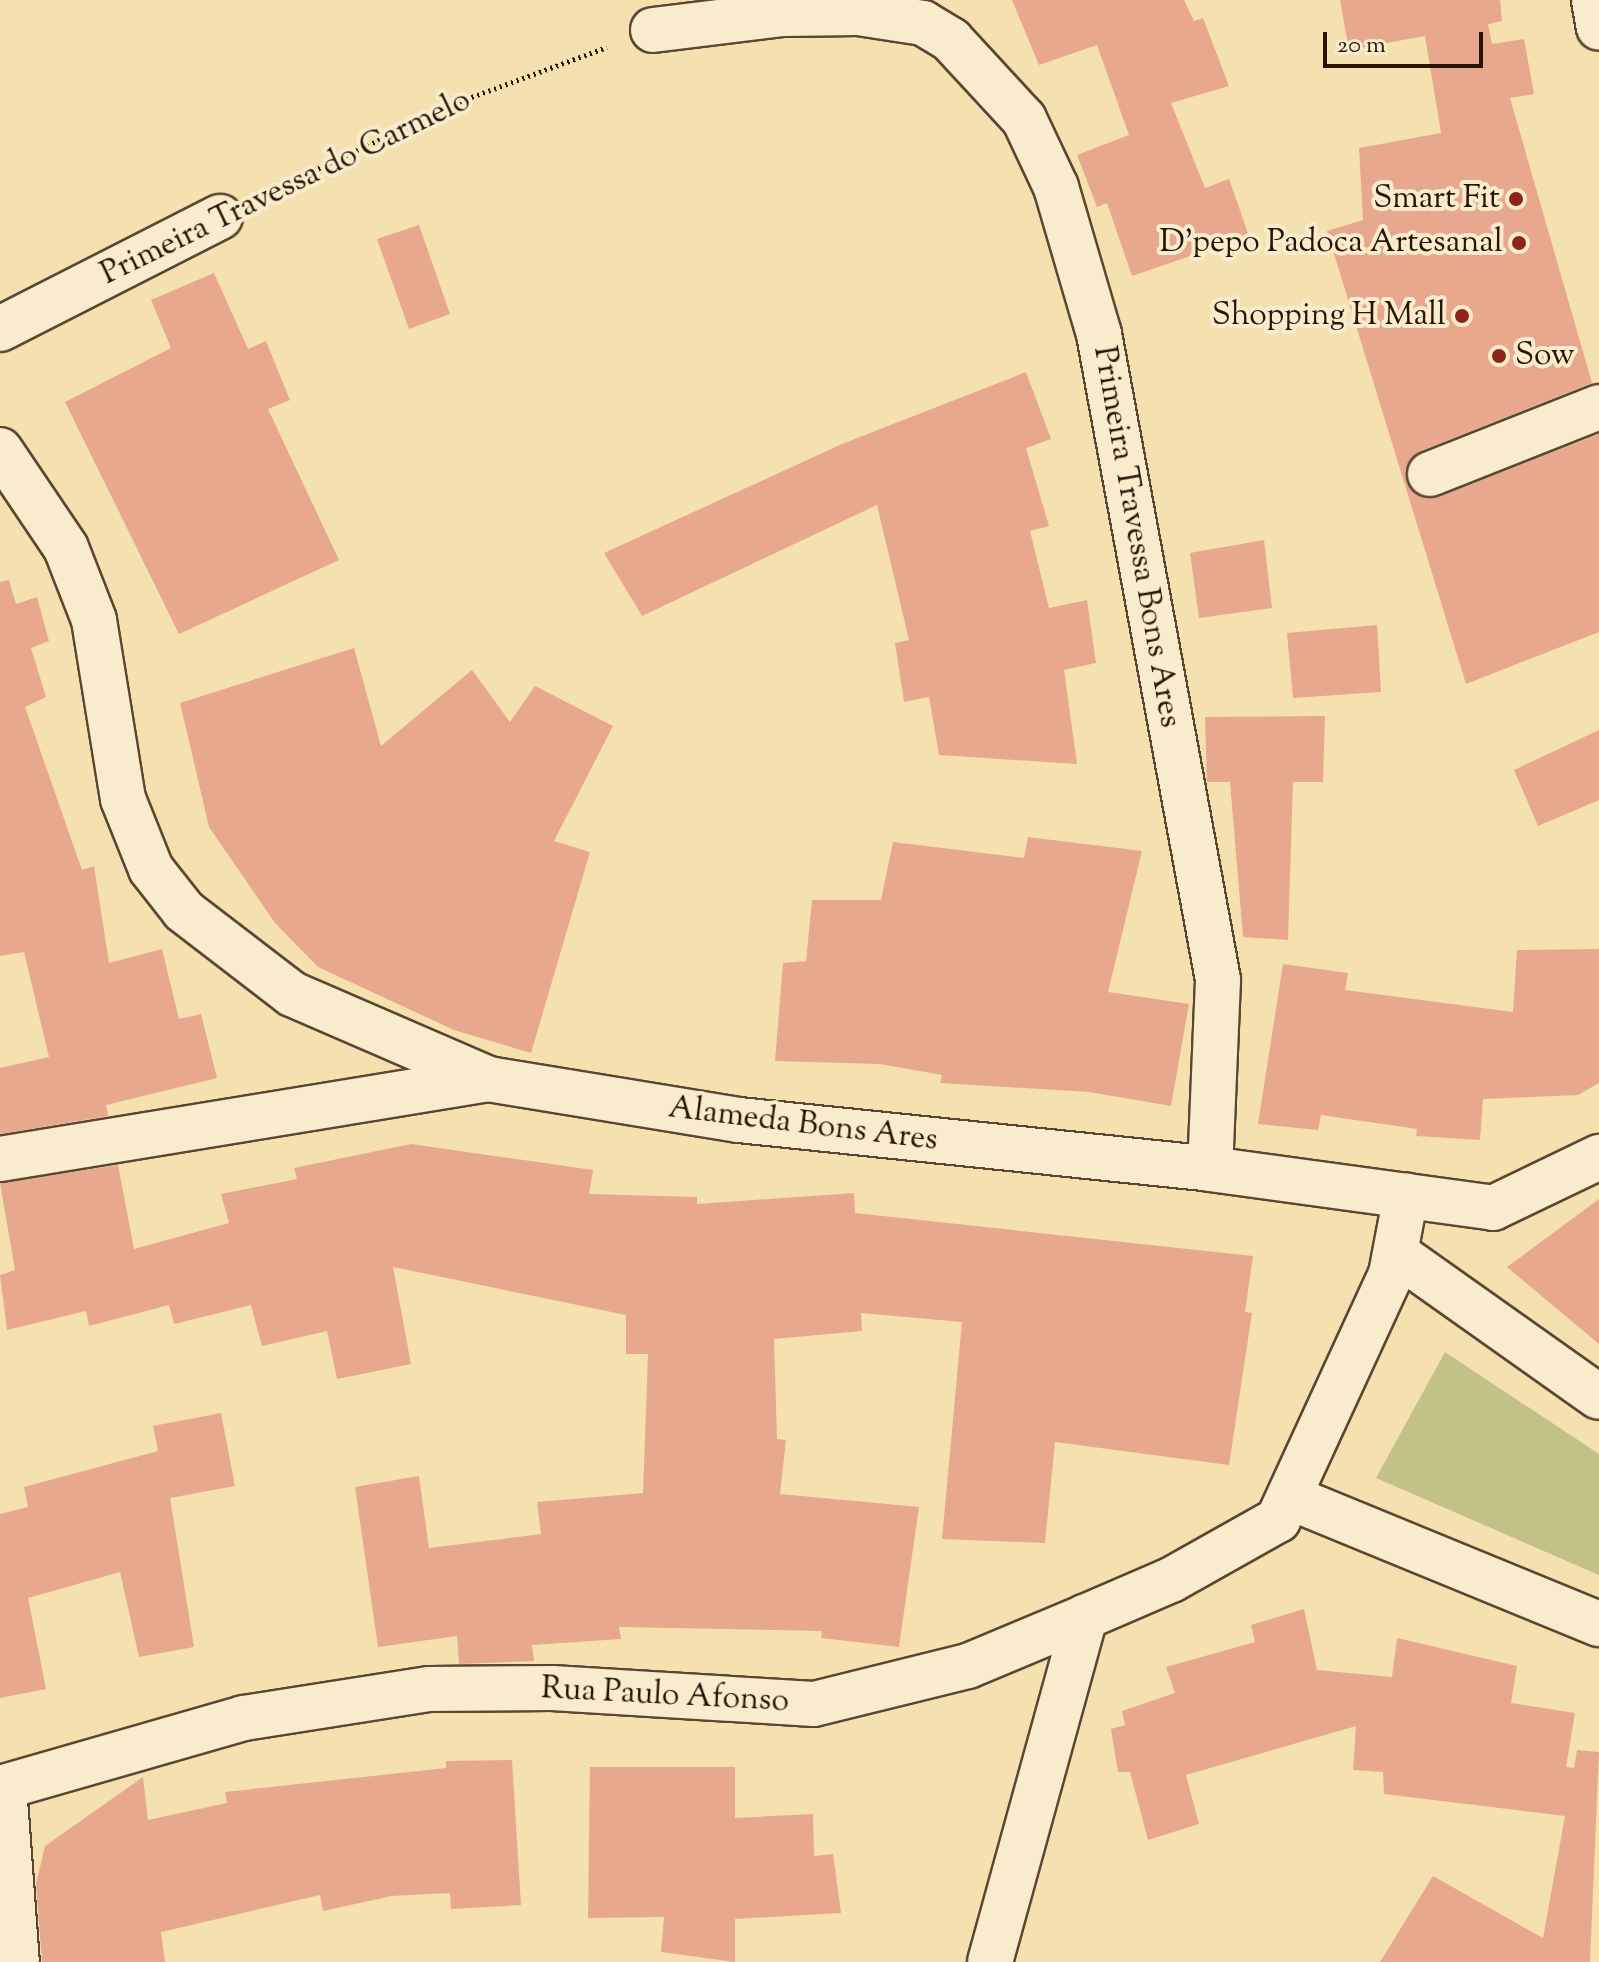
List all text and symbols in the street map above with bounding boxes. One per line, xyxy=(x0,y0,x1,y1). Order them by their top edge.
scale bar xyxy=(1327,16,1487,66)
text: 20 m xyxy=(1337,29,1386,63)
street label: Primeira Travessa do Carmelo xyxy=(95,82,477,294)
place label: Smart Fit xyxy=(1373,180,1500,218)
marker: Smart Fit xyxy=(1507,190,1525,208)
place label: D'pepo Padoca Artesanal xyxy=(1159,224,1503,262)
marker: D'pepo Padoca Artesanal xyxy=(1510,234,1528,252)
place label: Shopping H Mall xyxy=(1212,297,1446,335)
marker: Shopping H Mall xyxy=(1453,307,1471,325)
place label: Sow xyxy=(1515,337,1575,375)
street label: Primeira Travessa Bons Ares xyxy=(1084,343,1188,731)
marker: Sow xyxy=(1490,347,1508,365)
street label: Alameda Bons Ares xyxy=(666,1089,940,1161)
street label: Rua Paulo Afonso xyxy=(540,1670,790,1722)

